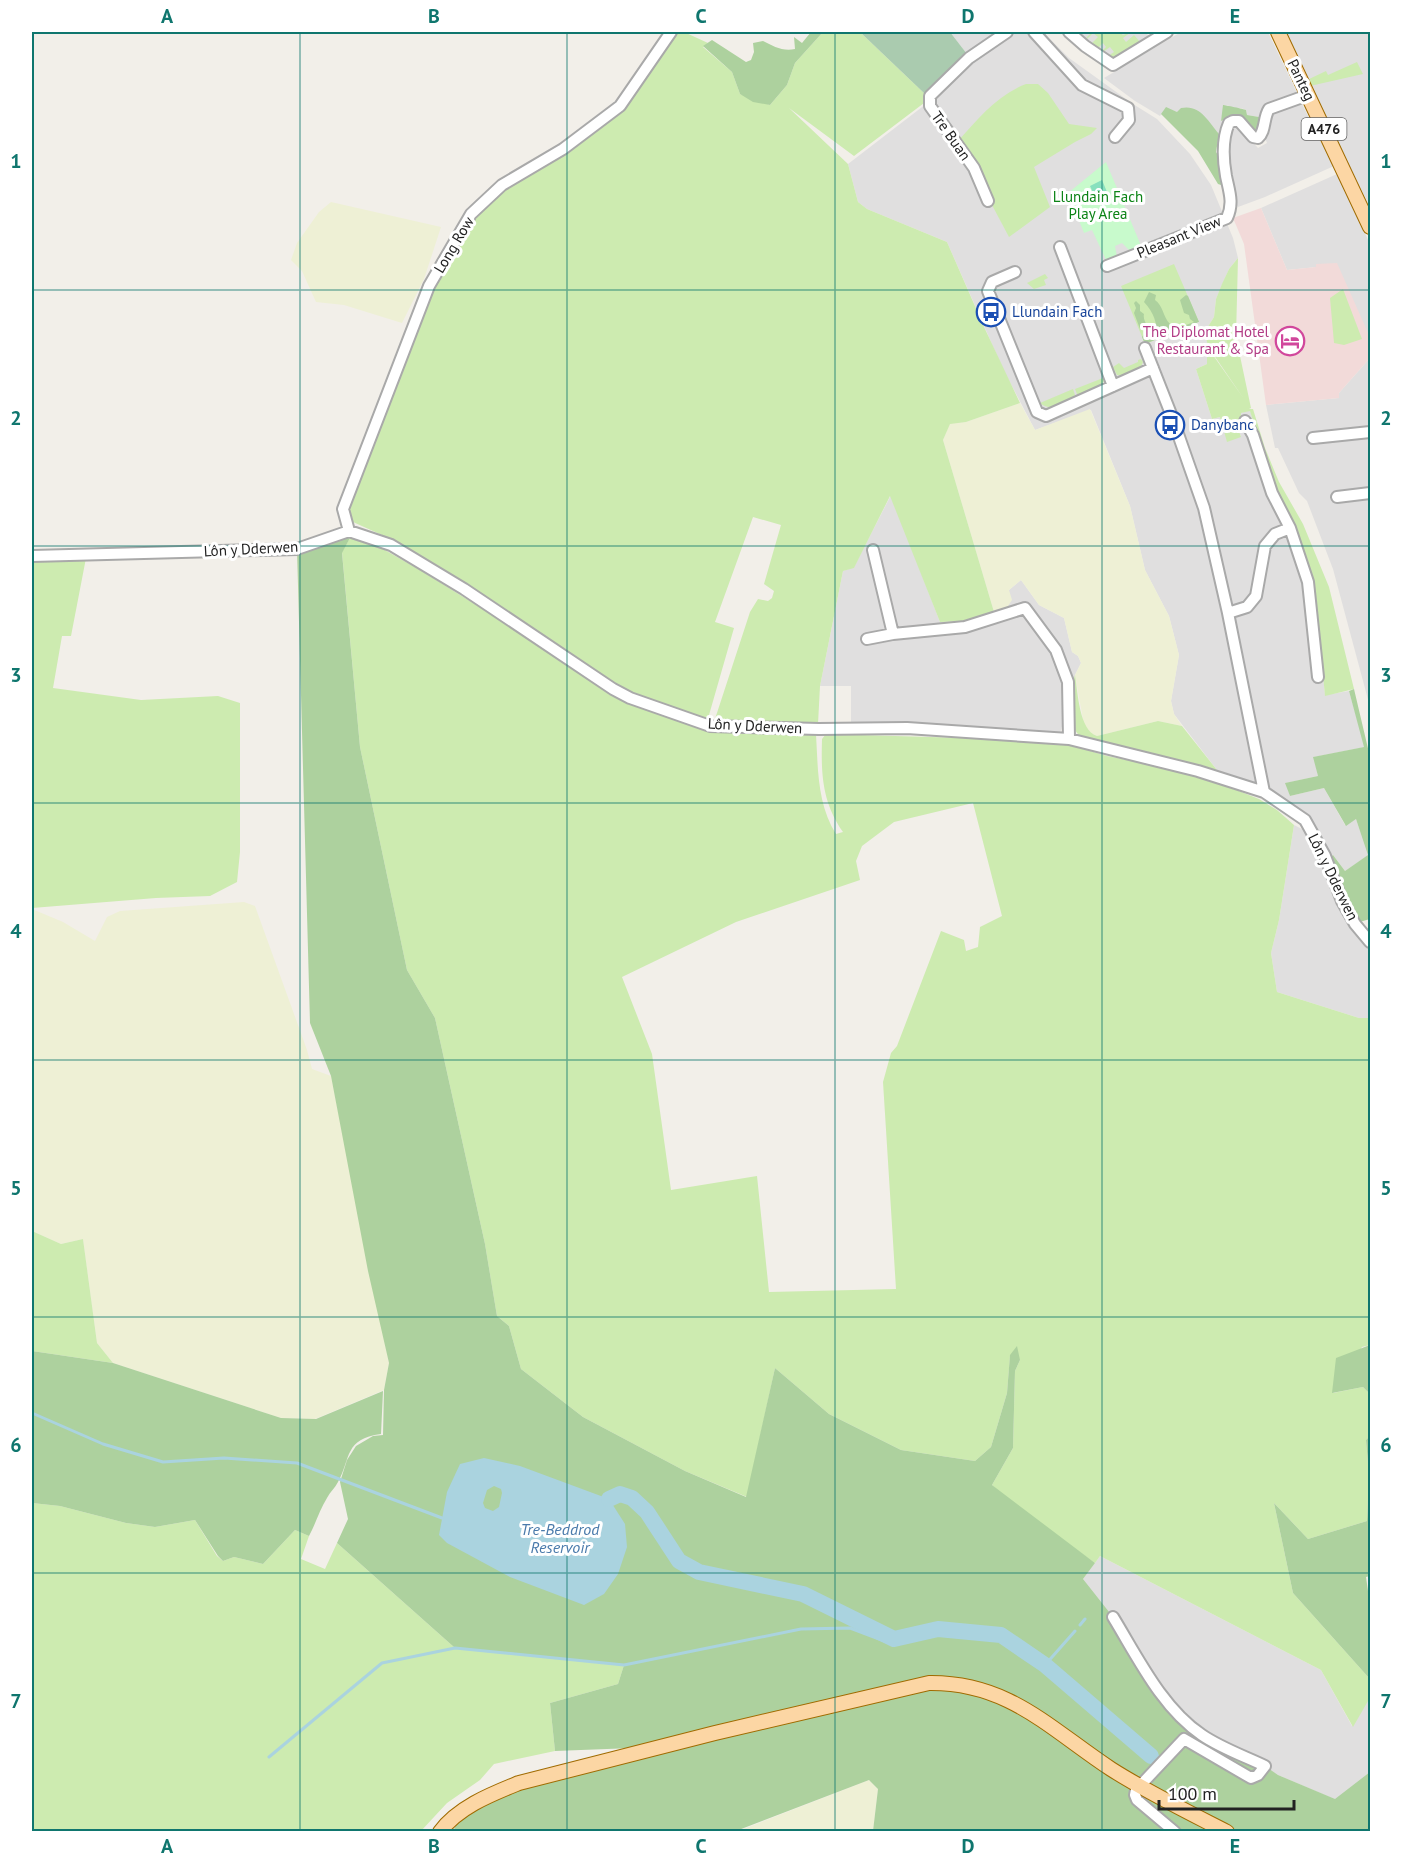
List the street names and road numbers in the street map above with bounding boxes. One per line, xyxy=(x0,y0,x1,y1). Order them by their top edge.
street label: Panteg xyxy=(1283,56,1320,104)
street label: Tre Buan xyxy=(928,107,975,164)
road number: A476 xyxy=(1302,118,1346,140)
street label: Pleasant View xyxy=(1134,211,1224,262)
street label: Long Row xyxy=(429,213,478,276)
street label: Lôn y Dderwen xyxy=(203,537,299,560)
street label: Lôn y Dderwen xyxy=(707,714,803,737)
street label: Lôn y Dderwen xyxy=(1304,830,1363,923)

